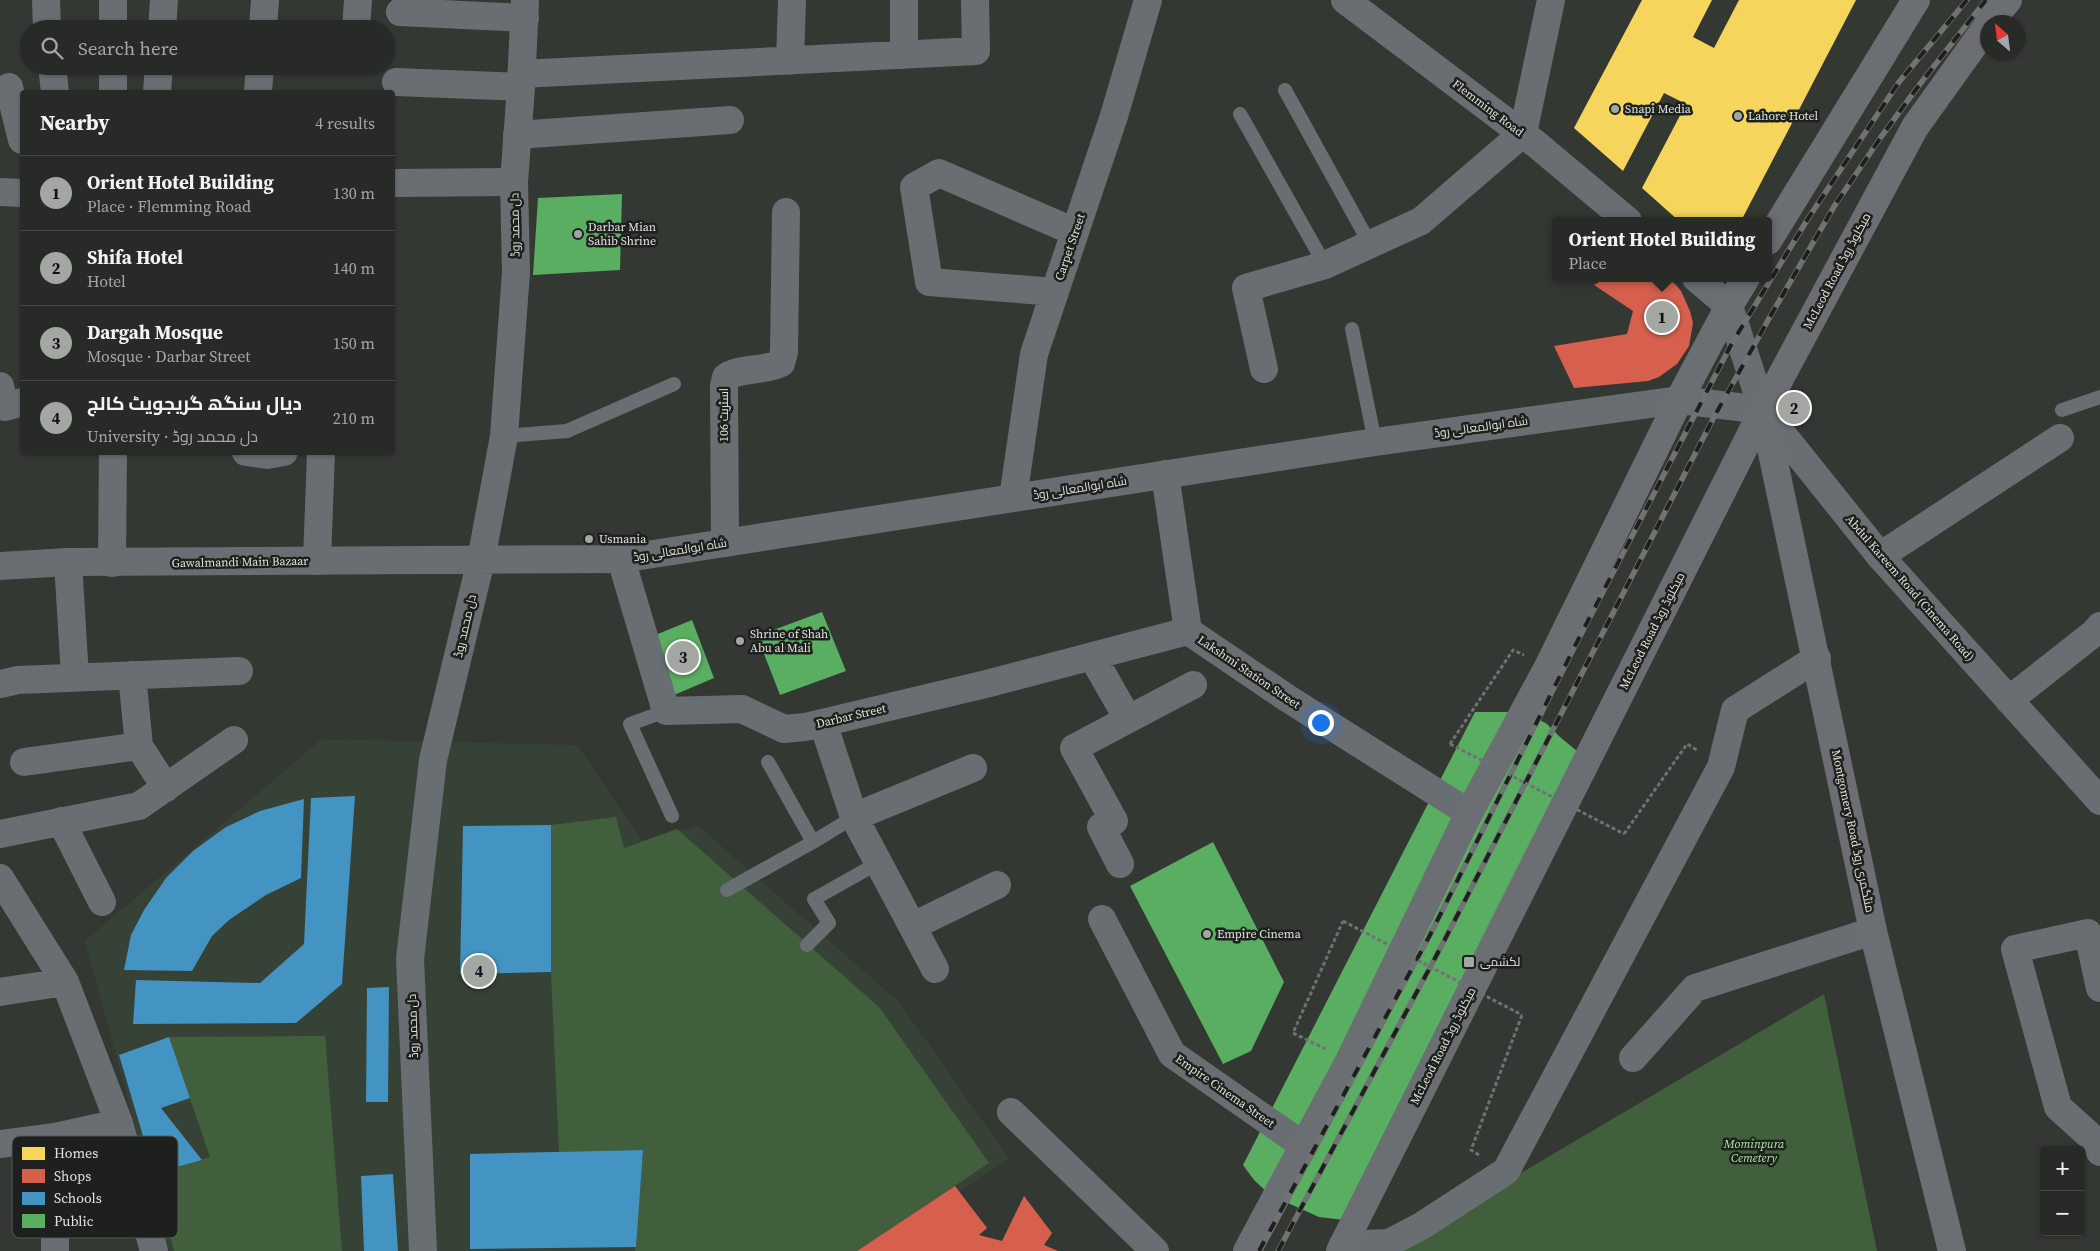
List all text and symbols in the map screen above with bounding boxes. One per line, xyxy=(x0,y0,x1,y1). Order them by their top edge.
north arrow xyxy=(1980,15,2025,60)
search box xyxy=(20,20,395,75)
icon: search xyxy=(38,34,66,62)
text: Search here xyxy=(78,35,178,61)
street label: Flemming Road xyxy=(1449,76,1527,140)
place label: Snapi Media xyxy=(1625,101,1692,117)
marker: Snapi Media xyxy=(1609,103,1621,115)
text: Nearby xyxy=(40,108,110,137)
place label: Lahore Hotel xyxy=(1748,108,1819,124)
marker: Lahore Hotel xyxy=(1732,110,1744,122)
text: 4 results xyxy=(315,112,375,134)
text: Orient Hotel Building xyxy=(87,169,274,195)
text: 1 xyxy=(52,182,60,204)
text: 130 m xyxy=(333,182,375,204)
street label: دل محمد روڈ xyxy=(506,193,524,257)
text: Place · Flemming Road xyxy=(87,195,251,217)
street label: McLeod Road میکلوڈ روڈ xyxy=(1800,210,1874,332)
street label: Carpet Street xyxy=(1051,211,1089,282)
popup xyxy=(1552,217,1772,282)
place label: Darbar Mian Sahib Shrine xyxy=(588,219,656,249)
text: Orient Hotel Building xyxy=(1569,226,1755,252)
marker: Darbar Mian Sahib Shrine xyxy=(572,228,584,240)
text: Shifa Hotel xyxy=(87,244,183,270)
text: Place xyxy=(1569,252,1607,274)
text: 2 xyxy=(52,257,60,279)
text: 140 m xyxy=(333,257,375,279)
text: Hotel xyxy=(87,270,126,292)
pin: 1 xyxy=(1646,298,1678,336)
text: Dargah Mosque xyxy=(87,319,223,345)
text: 3 xyxy=(52,332,60,354)
text: 150 m xyxy=(333,332,375,354)
text: Mosque · Darbar Street xyxy=(87,345,251,367)
street label: اسٹریٹ 106 xyxy=(716,388,732,442)
pin: 2 xyxy=(1778,389,1810,427)
text: دیال سنگھ گریجویٹ کالج xyxy=(87,390,302,416)
text: 4 xyxy=(52,407,60,429)
text: 210 m xyxy=(333,407,375,429)
street label: شاہ ابوالمعالی روڈ xyxy=(1433,412,1529,442)
text: University · دل محمد روڈ xyxy=(87,425,258,447)
street label: شاہ ابوالمعالی روڈ xyxy=(1032,473,1128,503)
street label: Abdul Kareem Road (Cinema Road) xyxy=(1842,511,1978,665)
place label: Usmania xyxy=(599,531,647,547)
marker: Usmania xyxy=(583,533,595,545)
street label: شاہ ابوالمعالی روڈ xyxy=(632,535,728,565)
street label: Gawalmandi Main Bazaar xyxy=(172,553,308,571)
street label: McLeod Road میکلوڈ روڈ xyxy=(1615,570,1689,692)
street label: دل محمد روڈ xyxy=(450,593,480,659)
place label: Shrine of Shah Abu al Mali xyxy=(750,626,828,656)
street label: Lakshmi Station Street xyxy=(1195,632,1303,712)
marker: Shrine of Shah Abu al Mali xyxy=(734,635,746,647)
pin: 3 xyxy=(667,638,699,676)
street label: Darbar Street xyxy=(814,700,888,732)
your location xyxy=(1308,710,1334,736)
street label: Montgomery Road منٹگمری روڈ xyxy=(1828,748,1878,914)
place label: Empire Cinema xyxy=(1217,926,1302,942)
marker: Empire Cinema xyxy=(1201,928,1213,940)
pin: 4 xyxy=(463,952,495,990)
place label: لکشمی xyxy=(1480,954,1520,970)
marker: لکشمی xyxy=(1462,955,1476,969)
street label: McLeod Road میکلوڈ روڈ xyxy=(1406,985,1480,1107)
street label: دل محمد روڈ xyxy=(404,993,422,1058)
street label: Empire Cinema Street xyxy=(1172,1051,1278,1131)
legend xyxy=(12,1136,178,1238)
park label: Mominpura Cemetery xyxy=(1723,1136,1785,1166)
text: Homes xyxy=(54,1143,98,1163)
map controls xyxy=(2040,1146,2085,1236)
button: + xyxy=(2040,1146,2085,1191)
text: Shops xyxy=(54,1166,91,1186)
text: Schools xyxy=(54,1188,102,1208)
button: − xyxy=(2040,1191,2085,1236)
text: Public xyxy=(54,1211,94,1231)

